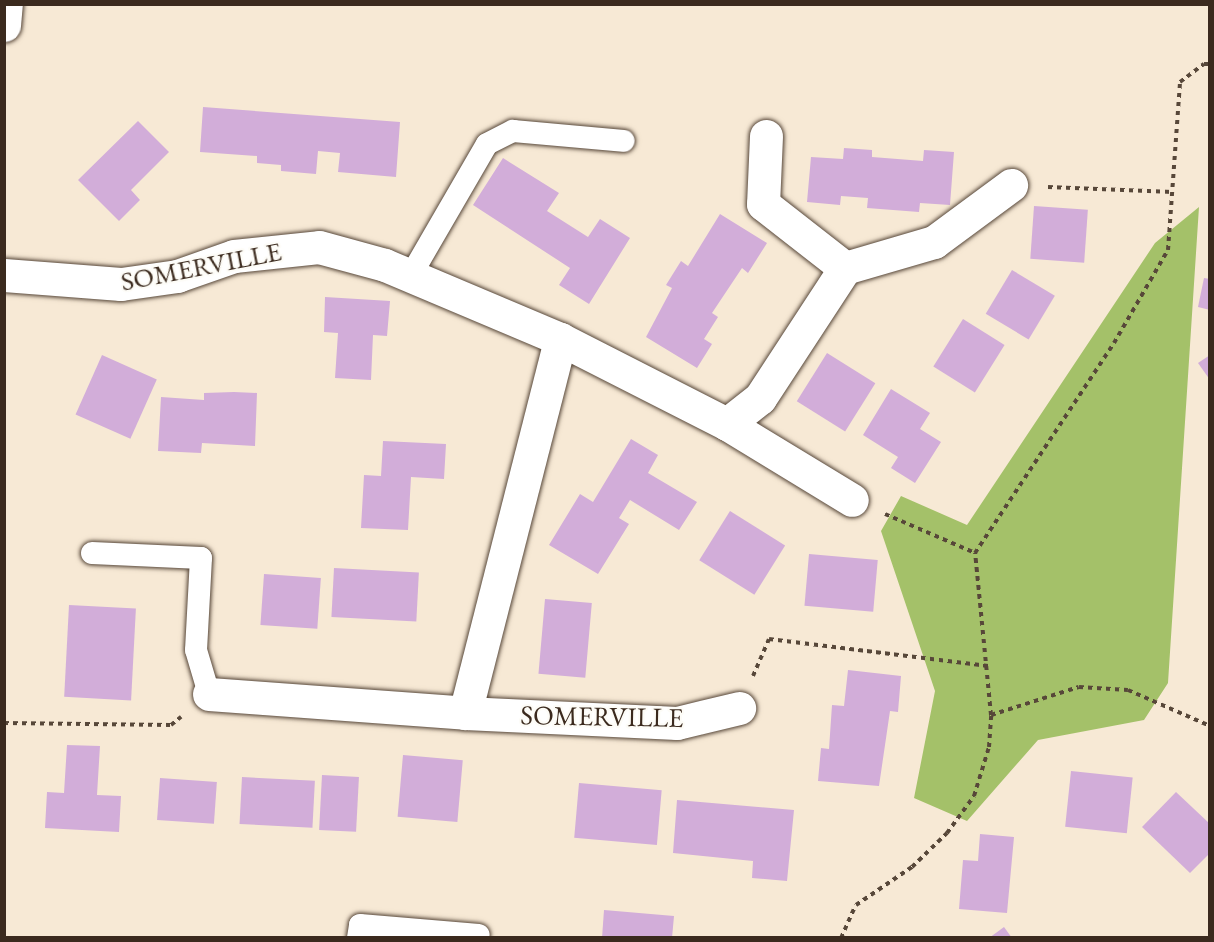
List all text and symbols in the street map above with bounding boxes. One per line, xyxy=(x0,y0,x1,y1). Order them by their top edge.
street label: SOMERVILLE xyxy=(118,235,284,297)
street label: SOMERVILLE xyxy=(520,698,684,734)

